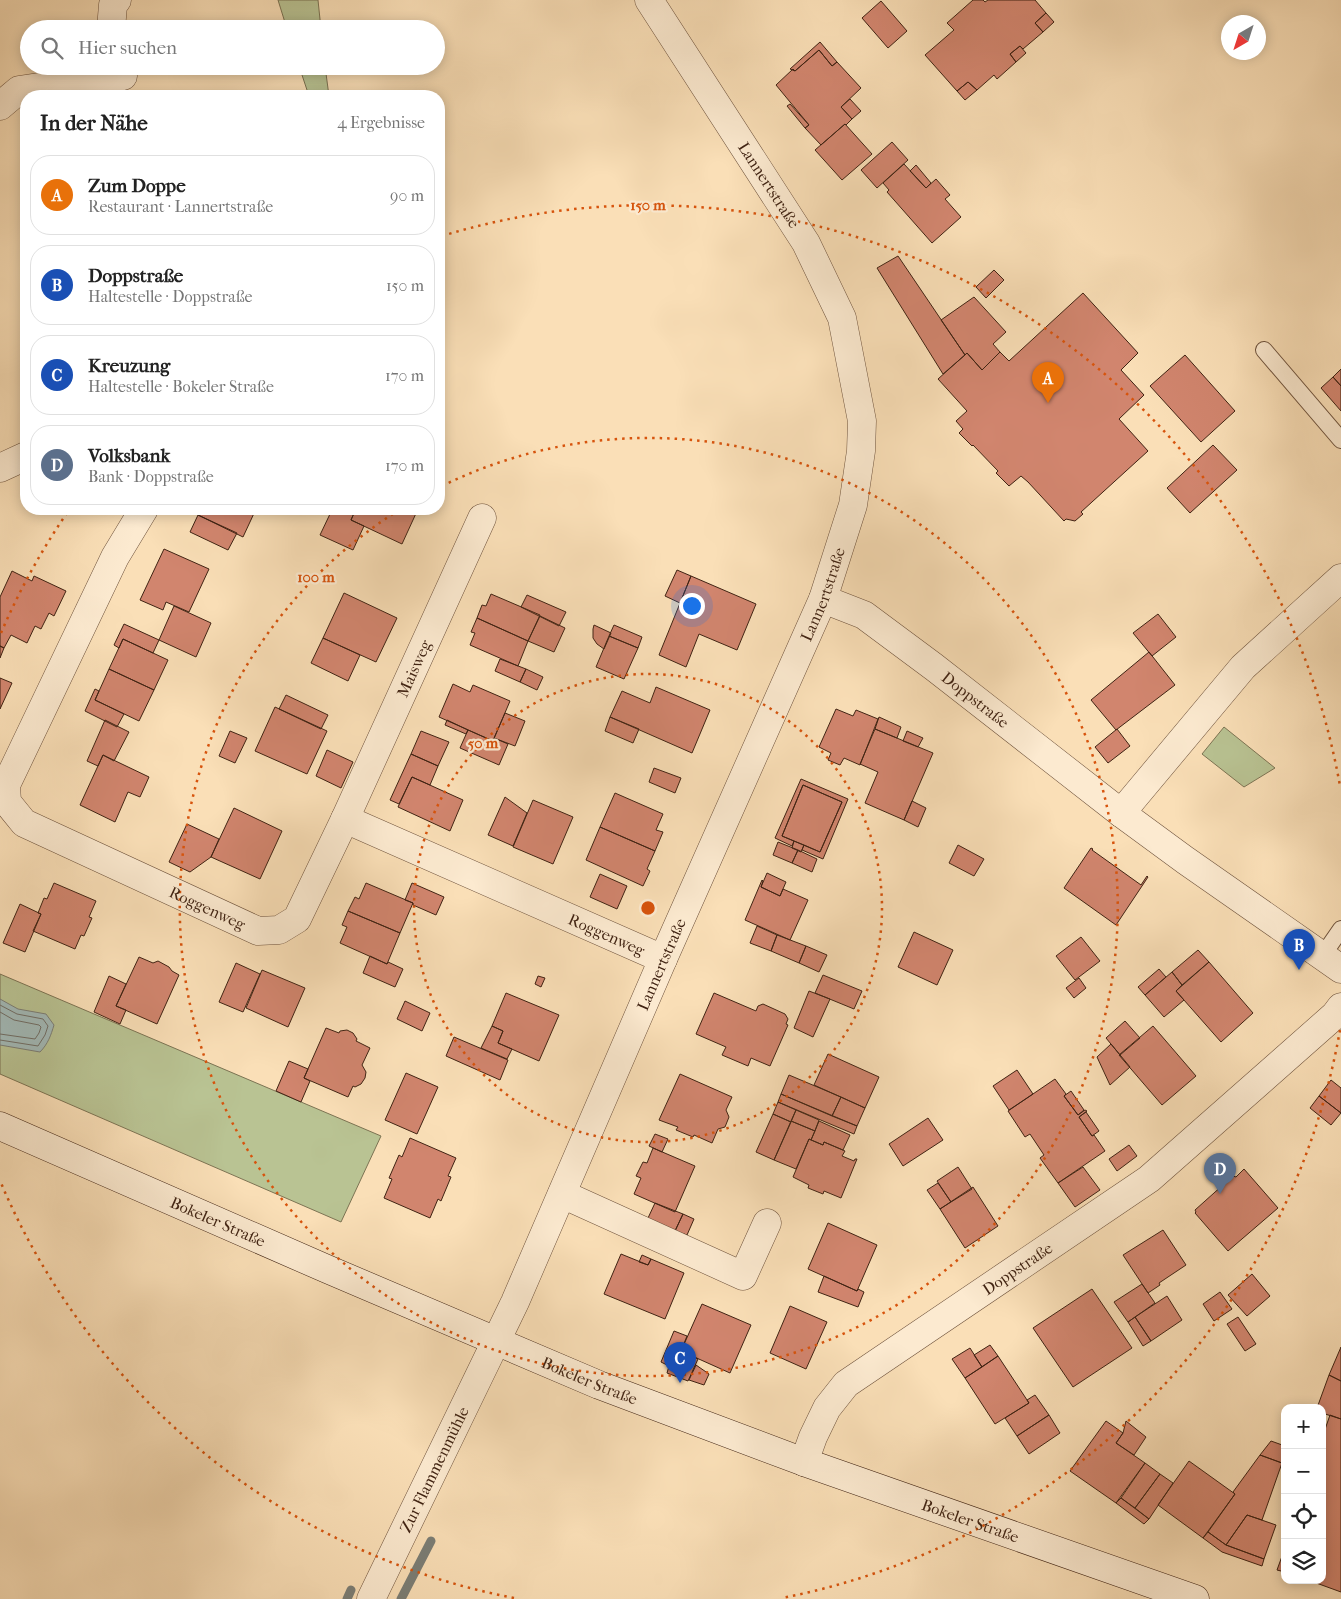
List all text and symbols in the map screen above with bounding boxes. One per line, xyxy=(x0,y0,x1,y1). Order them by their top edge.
north arrow xyxy=(1221,15,1266,60)
search box xyxy=(20,20,445,75)
icon: search xyxy=(38,34,66,62)
text: Hier suchen xyxy=(78,37,177,59)
text: In der Nähe xyxy=(40,111,148,135)
text: 4 Ergebnisse xyxy=(337,113,425,132)
street label: Lannertstraße xyxy=(734,138,804,232)
text: Zum Doppe xyxy=(88,175,186,197)
text: A xyxy=(52,186,62,205)
text: 90 m xyxy=(390,186,424,205)
text: 150 m xyxy=(630,196,666,214)
text: Restaurant · Lannertstraße xyxy=(88,197,273,216)
text: Doppstraße xyxy=(88,265,183,287)
text: B xyxy=(52,276,62,295)
text: 150 m xyxy=(386,276,424,295)
text: Haltestelle · Doppstraße xyxy=(88,287,252,306)
text: Kreuzung xyxy=(88,355,170,377)
pin: A xyxy=(1032,362,1064,403)
text: C xyxy=(52,366,62,385)
text: 170 m xyxy=(385,366,424,385)
text: Haltestelle · Bokeler Straße xyxy=(88,377,274,396)
text: Volksbank xyxy=(88,445,170,467)
text: D xyxy=(51,456,63,475)
text: 170 m xyxy=(385,456,424,475)
text: Bank · Doppstraße xyxy=(88,467,214,486)
street label: Lannertstraße xyxy=(796,545,848,644)
text: 100 m xyxy=(297,568,335,586)
your location xyxy=(679,593,705,619)
street label: Maisweg xyxy=(392,636,435,700)
street label: Doppstraße xyxy=(938,667,1013,732)
text: 50 m xyxy=(468,734,499,752)
street label: Roggenweg xyxy=(167,882,249,934)
centre of rings xyxy=(639,899,657,917)
street label: Roggenweg xyxy=(566,909,648,960)
street label: Lannertstraße xyxy=(632,915,689,1013)
pin: B xyxy=(1283,929,1315,970)
pin: D xyxy=(1204,1153,1236,1194)
street label: Bokeler Straße xyxy=(168,1192,269,1250)
street label: Doppstraße xyxy=(979,1238,1056,1299)
pin: C xyxy=(664,1342,696,1383)
street label: Bokeler Straße xyxy=(539,1352,640,1408)
street label: Zur Flammenmühle xyxy=(395,1403,472,1536)
map controls xyxy=(1281,1404,1326,1584)
button: + xyxy=(1281,1404,1326,1449)
button: − xyxy=(1281,1449,1326,1494)
button: locate xyxy=(1281,1494,1326,1539)
street label: Bokeler Straße xyxy=(919,1495,1022,1546)
button: layers xyxy=(1281,1539,1326,1584)

